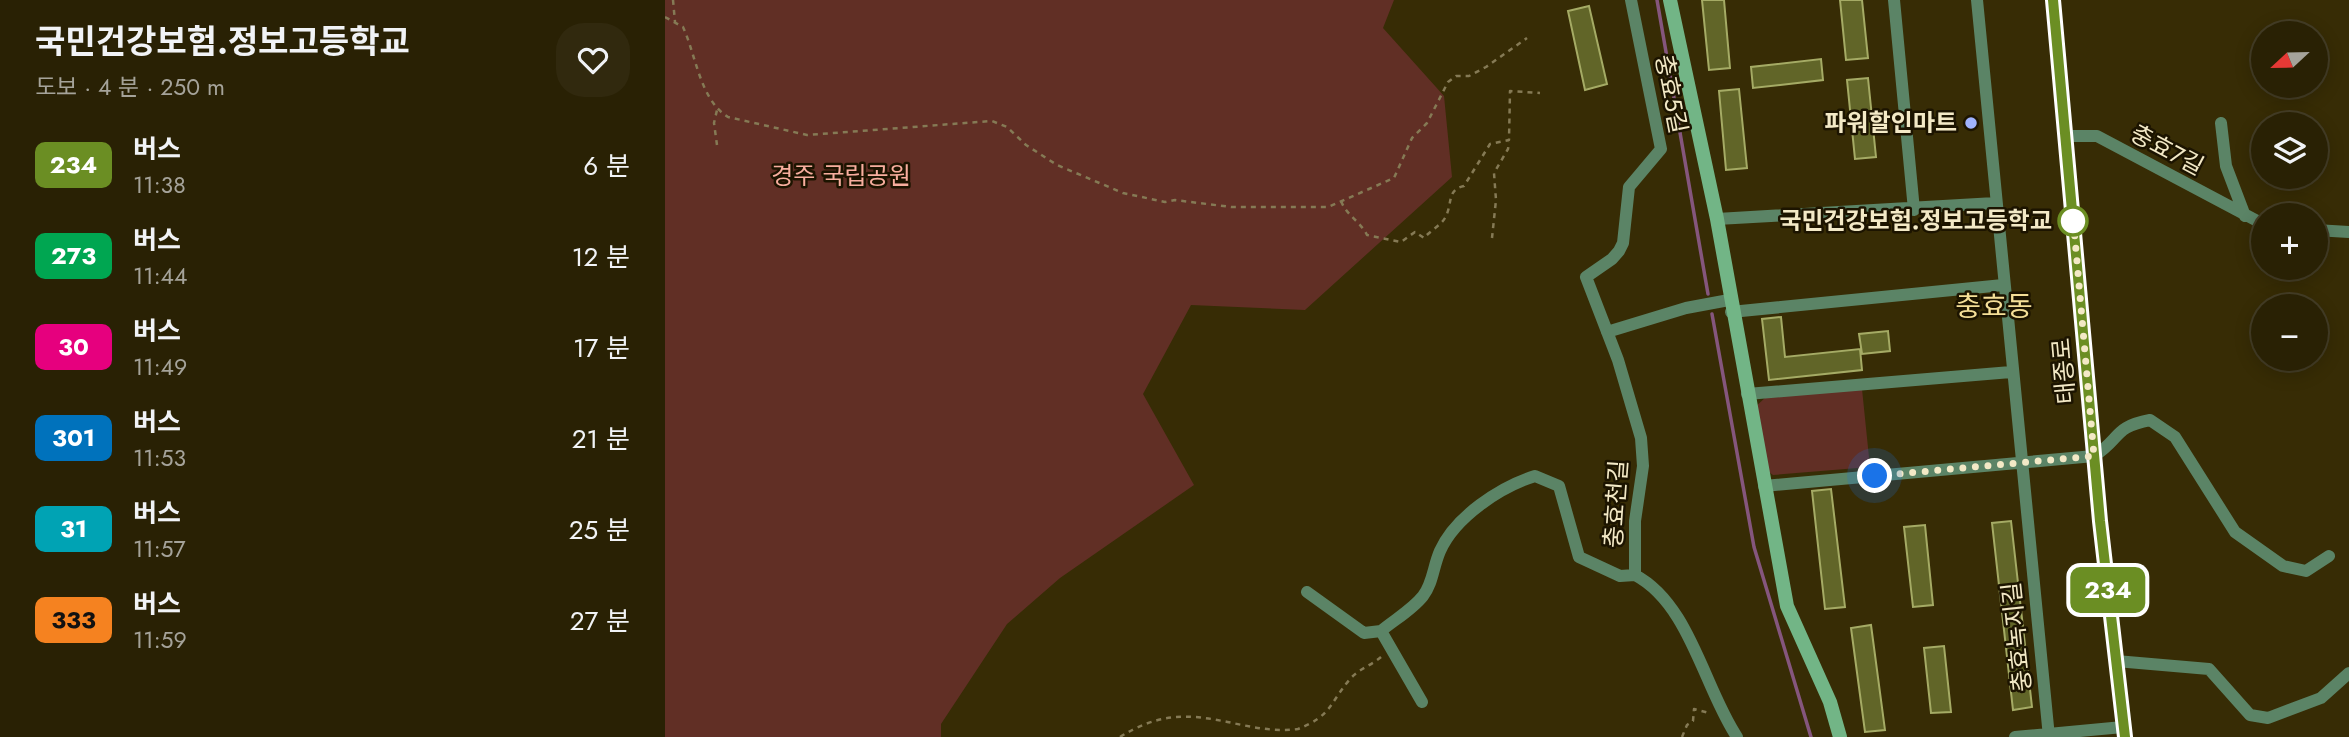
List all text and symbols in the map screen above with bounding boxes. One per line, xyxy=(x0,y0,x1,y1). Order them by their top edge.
text: 국민건강보험.정보고등학교 xyxy=(35,18,410,65)
north arrow xyxy=(2251,21,2327,98)
map controls xyxy=(2251,21,2328,371)
button: heart xyxy=(556,23,630,97)
street label: 충효5길 xyxy=(1647,51,1696,136)
text: 도보 · 4 분 · 250 m xyxy=(35,70,225,104)
place label: 파워할인마트 xyxy=(1825,105,1957,140)
button: layers xyxy=(2251,112,2328,189)
marker: 파워할인마트 xyxy=(1963,115,1979,131)
street label: 충효7길 xyxy=(2124,116,2210,184)
text: 버스 xyxy=(133,130,181,168)
text: 234 xyxy=(50,147,97,182)
text: 6 분 xyxy=(583,147,630,185)
park label: 경주 국립공원 xyxy=(771,158,911,193)
text: 11:38 xyxy=(133,168,186,202)
place label: 국민건강보험.정보고등학교 xyxy=(1779,203,2052,238)
button: + xyxy=(2251,203,2328,280)
marker: 국민건강보험.정보고등학교 xyxy=(2058,206,2088,236)
text: 버스 xyxy=(133,221,181,259)
text: 273 xyxy=(51,238,96,273)
text: 12 분 xyxy=(572,238,630,276)
text: 11:44 xyxy=(133,259,187,293)
district label: 충효동 xyxy=(1955,286,2033,327)
button: − xyxy=(2251,294,2328,371)
text: 버스 xyxy=(133,312,181,350)
text: 30 xyxy=(58,329,89,364)
text: 17 분 xyxy=(573,329,630,367)
street label: 태종로 xyxy=(2043,337,2084,406)
text: 11:49 xyxy=(133,350,187,384)
text: 버스 xyxy=(133,403,181,441)
text: 301 xyxy=(52,420,95,455)
text: 21 분 xyxy=(572,420,630,458)
text: 11:53 xyxy=(133,441,186,475)
your location xyxy=(1857,458,1892,493)
street label: 충효천길 xyxy=(1595,459,1636,549)
text: 버스 xyxy=(133,494,181,532)
text: 31 xyxy=(60,511,87,546)
text: 25 분 xyxy=(569,511,630,549)
text: 11:57 xyxy=(133,532,186,566)
line badge: 234 xyxy=(2068,567,2148,613)
text: 234 xyxy=(2084,572,2132,607)
street label: 충효녹지길 xyxy=(1993,580,2040,694)
text: 버스 xyxy=(133,585,181,623)
text: 333 xyxy=(51,602,96,637)
text: 27 분 xyxy=(570,602,630,640)
text: 11:59 xyxy=(133,623,187,657)

